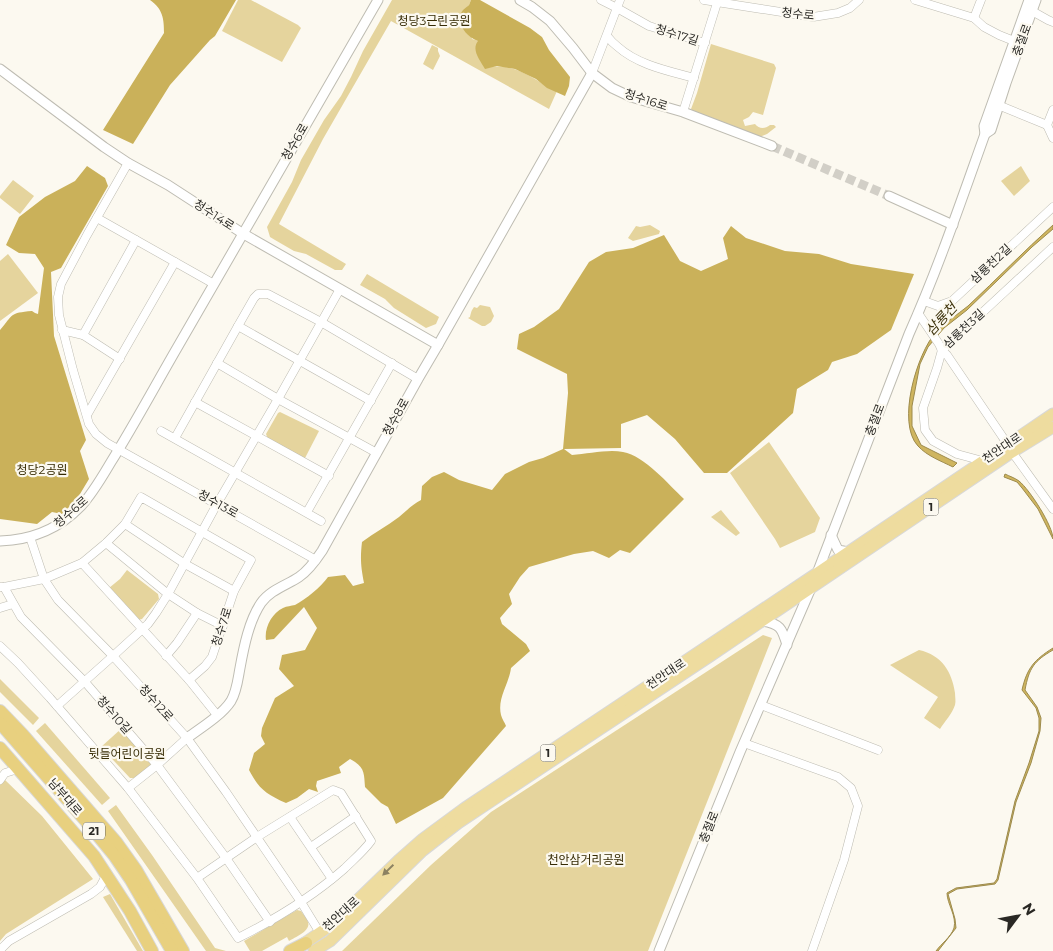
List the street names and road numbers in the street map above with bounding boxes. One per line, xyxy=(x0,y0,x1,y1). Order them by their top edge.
street label: 청수로 xyxy=(781,4,815,23)
street label: 청수17길 xyxy=(654,21,701,48)
street label: 충절로 xyxy=(1009,22,1034,58)
street label: 청수16로 xyxy=(623,85,670,114)
street label: 청수6로 xyxy=(278,120,311,163)
street label: 청수14로 xyxy=(191,196,237,233)
street label: 삼룡천2길 xyxy=(967,241,1014,287)
street label: 삼룡천3길 xyxy=(940,306,987,351)
street label: 청수8로 xyxy=(379,395,412,438)
street label: 충절로 xyxy=(862,402,887,438)
street label: 천안대로 xyxy=(979,429,1024,466)
street label: 청수13로 xyxy=(195,486,241,521)
street label: 청수6로 xyxy=(50,493,91,531)
road number: 1 xyxy=(924,498,938,516)
street label: 청수7로 xyxy=(208,605,235,648)
street label: 천안대로 xyxy=(643,655,688,692)
street label: 청수12로 xyxy=(136,681,177,724)
street label: 청수10길 xyxy=(94,693,135,737)
road number: 1 xyxy=(540,744,556,761)
street label: 남부대로 xyxy=(45,775,86,818)
street label: 충절로 xyxy=(695,809,722,845)
road number: 21 xyxy=(83,822,105,839)
street label: 천안대로 xyxy=(319,893,362,934)

